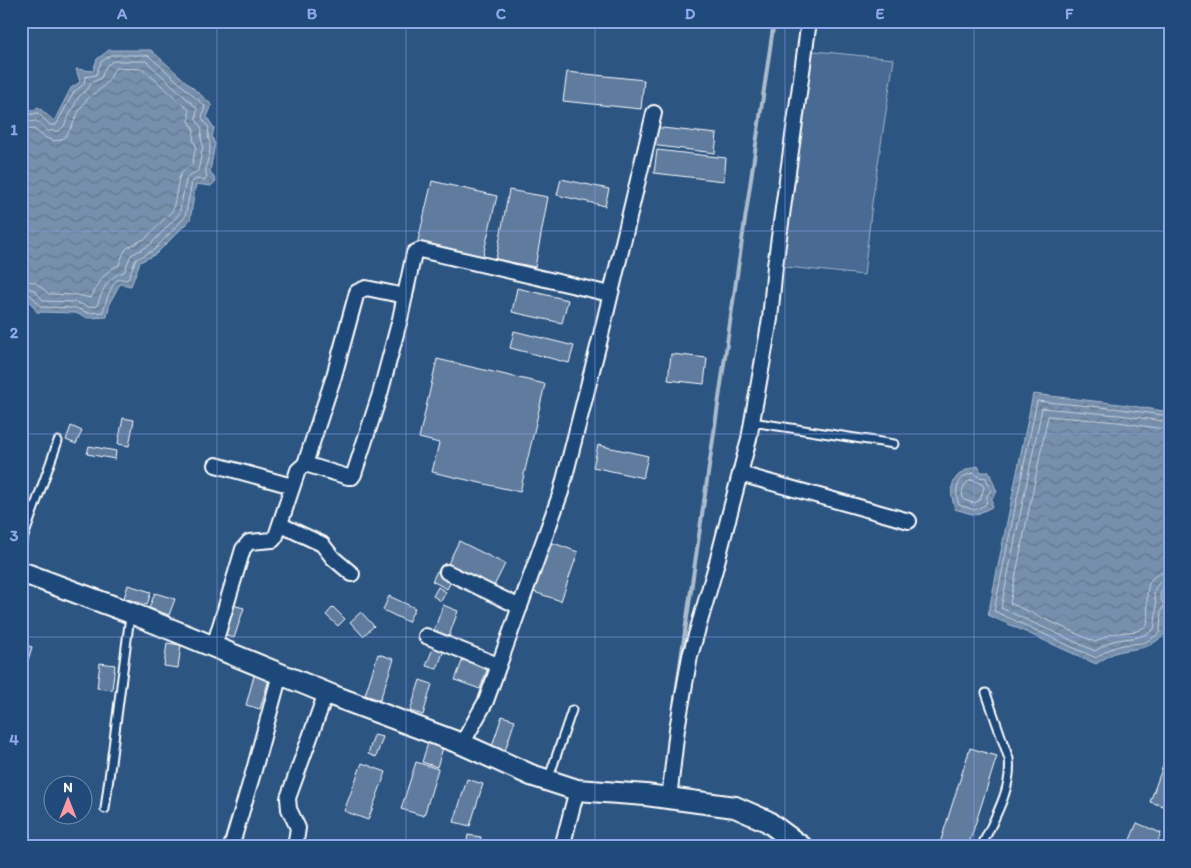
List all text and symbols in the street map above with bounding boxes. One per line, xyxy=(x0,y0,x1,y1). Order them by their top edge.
text: A xyxy=(116,4,128,23)
text: B xyxy=(307,4,318,23)
text: C xyxy=(496,4,507,23)
text: D xyxy=(685,4,696,23)
text: E xyxy=(876,4,885,23)
text: F xyxy=(1065,4,1074,23)
text: 1 xyxy=(10,120,18,139)
text: 2 xyxy=(10,323,19,342)
text: 3 xyxy=(10,526,19,545)
text: 4 xyxy=(9,730,19,749)
north arrow xyxy=(42,776,92,826)
text: N xyxy=(63,779,73,796)

